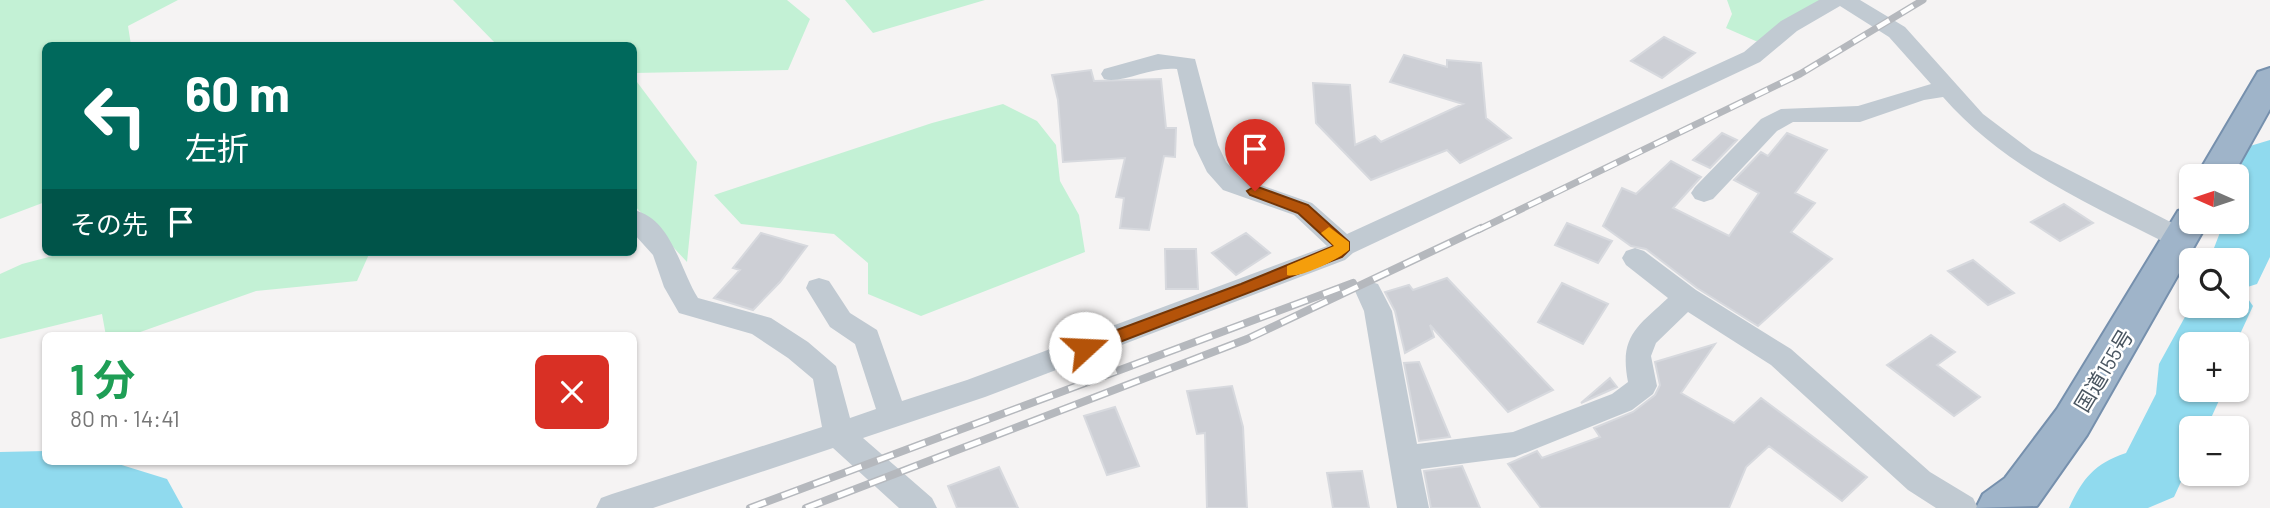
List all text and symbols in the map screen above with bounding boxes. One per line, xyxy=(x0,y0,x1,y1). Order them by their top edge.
text: 60 m xyxy=(185,63,290,122)
icon: left xyxy=(70,70,161,161)
pin xyxy=(1225,119,1285,191)
text: 左折 xyxy=(185,128,249,166)
icon: arrive xyxy=(1236,130,1274,168)
north arrow xyxy=(2179,164,2249,234)
map controls xyxy=(2179,164,2249,486)
icon: arrive xyxy=(162,203,200,241)
text: その先 xyxy=(70,208,148,239)
button: search xyxy=(2179,248,2249,318)
position arrow xyxy=(1048,311,1122,385)
street label: 国道155号 xyxy=(2069,324,2137,416)
button: + xyxy=(2179,332,2249,402)
text: 1 分 xyxy=(70,353,135,403)
button: close xyxy=(535,355,609,429)
text: 80 m · 14:41 xyxy=(70,404,180,432)
button: − xyxy=(2179,416,2249,486)

